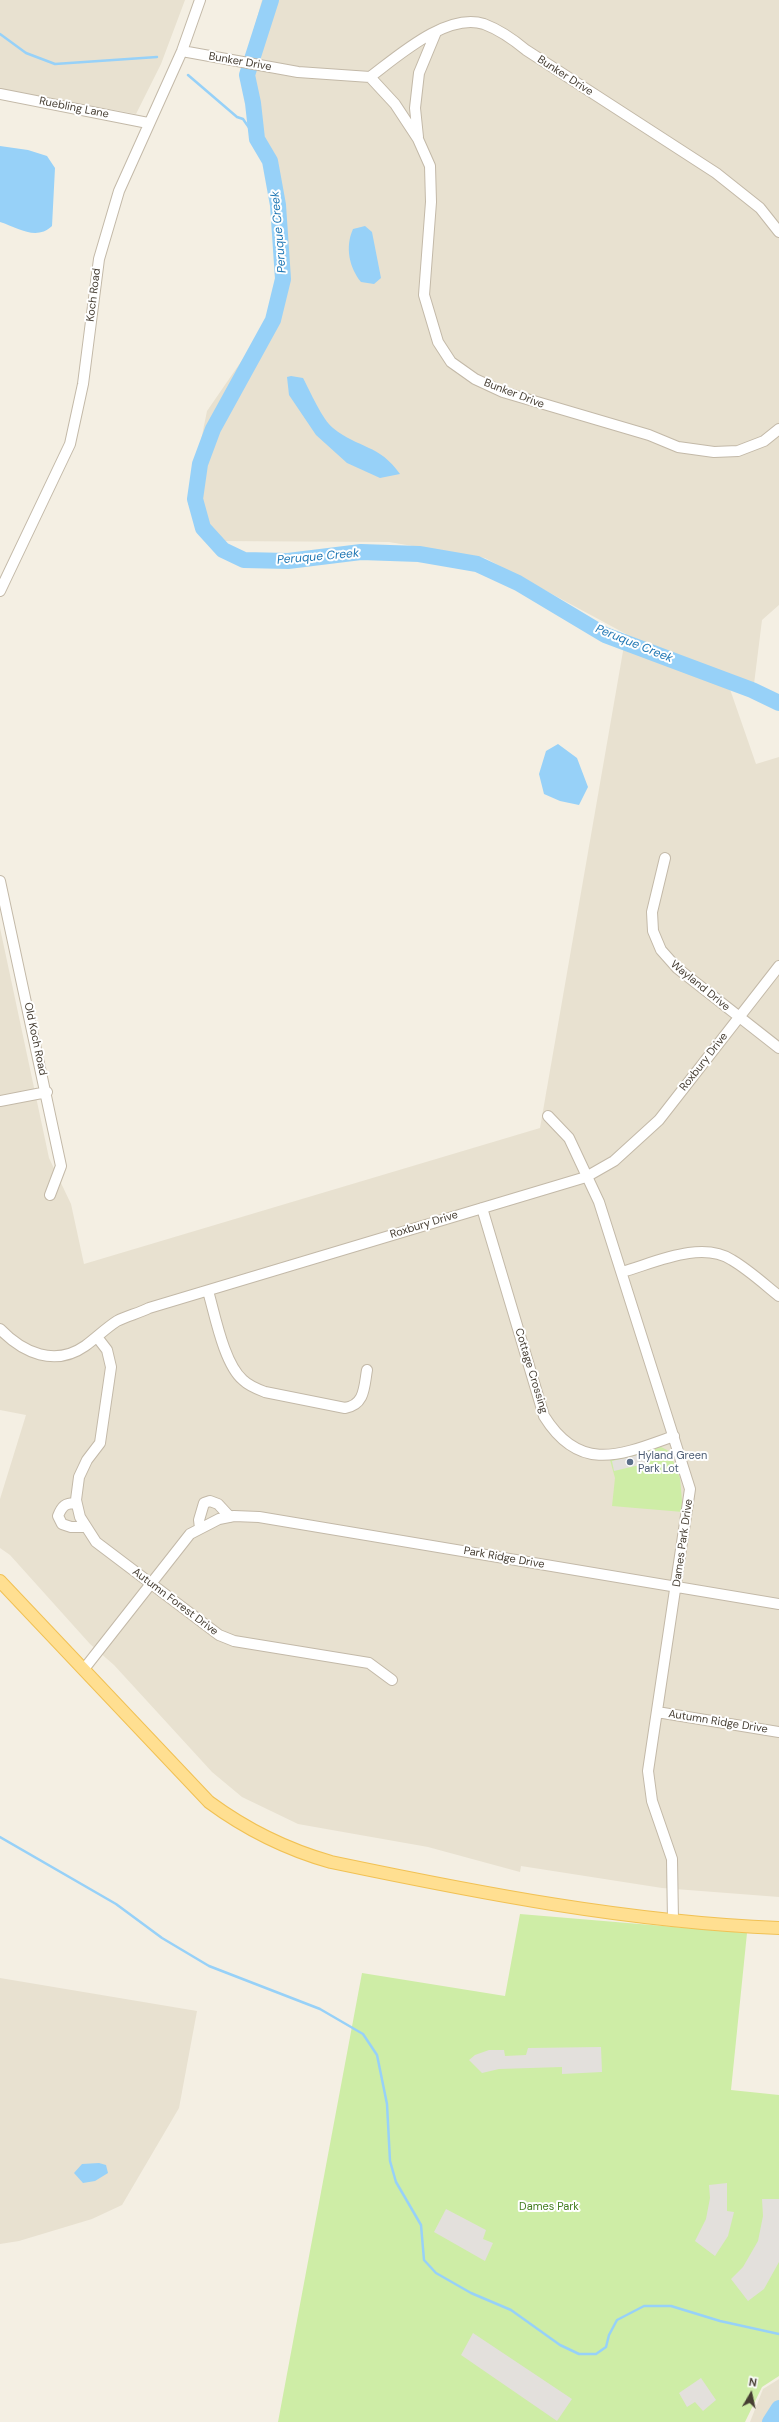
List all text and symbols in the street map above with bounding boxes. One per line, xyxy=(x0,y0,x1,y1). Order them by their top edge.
street label: Bunker Drive xyxy=(207,50,273,74)
street label: Bunker Drive xyxy=(535,53,595,99)
street label: Ruebling Lane xyxy=(38,95,110,121)
water label: Peruque Creek xyxy=(268,190,290,274)
street label: Koch Road xyxy=(84,268,104,322)
street label: Bunker Drive xyxy=(482,376,546,412)
water label: Peruque Creek xyxy=(276,546,360,568)
water label: Peruque Creek xyxy=(593,622,675,666)
street label: Wayland Drive xyxy=(668,958,732,1014)
street label: Old Koch Road xyxy=(21,1001,49,1077)
street label: Roxbury Drive xyxy=(677,1030,731,1094)
street label: Roxbury Drive xyxy=(388,1208,460,1242)
street label: Cottage Crossing xyxy=(512,1327,550,1415)
place label: Hyland Green Park Lot xyxy=(638,1449,707,1475)
marker: Hyland Green Park Lot xyxy=(625,1457,635,1467)
street label: Dames Park Drive xyxy=(670,1498,696,1588)
street label: Park Ridge Drive xyxy=(463,1544,545,1572)
street label: Autumn Forest Drive xyxy=(130,1565,220,1639)
street label: Autumn Ridge Drive xyxy=(667,1708,769,1736)
park label: Dames Park xyxy=(519,2200,579,2214)
north arrow xyxy=(731,2374,771,2414)
text: N xyxy=(748,2375,758,2390)

